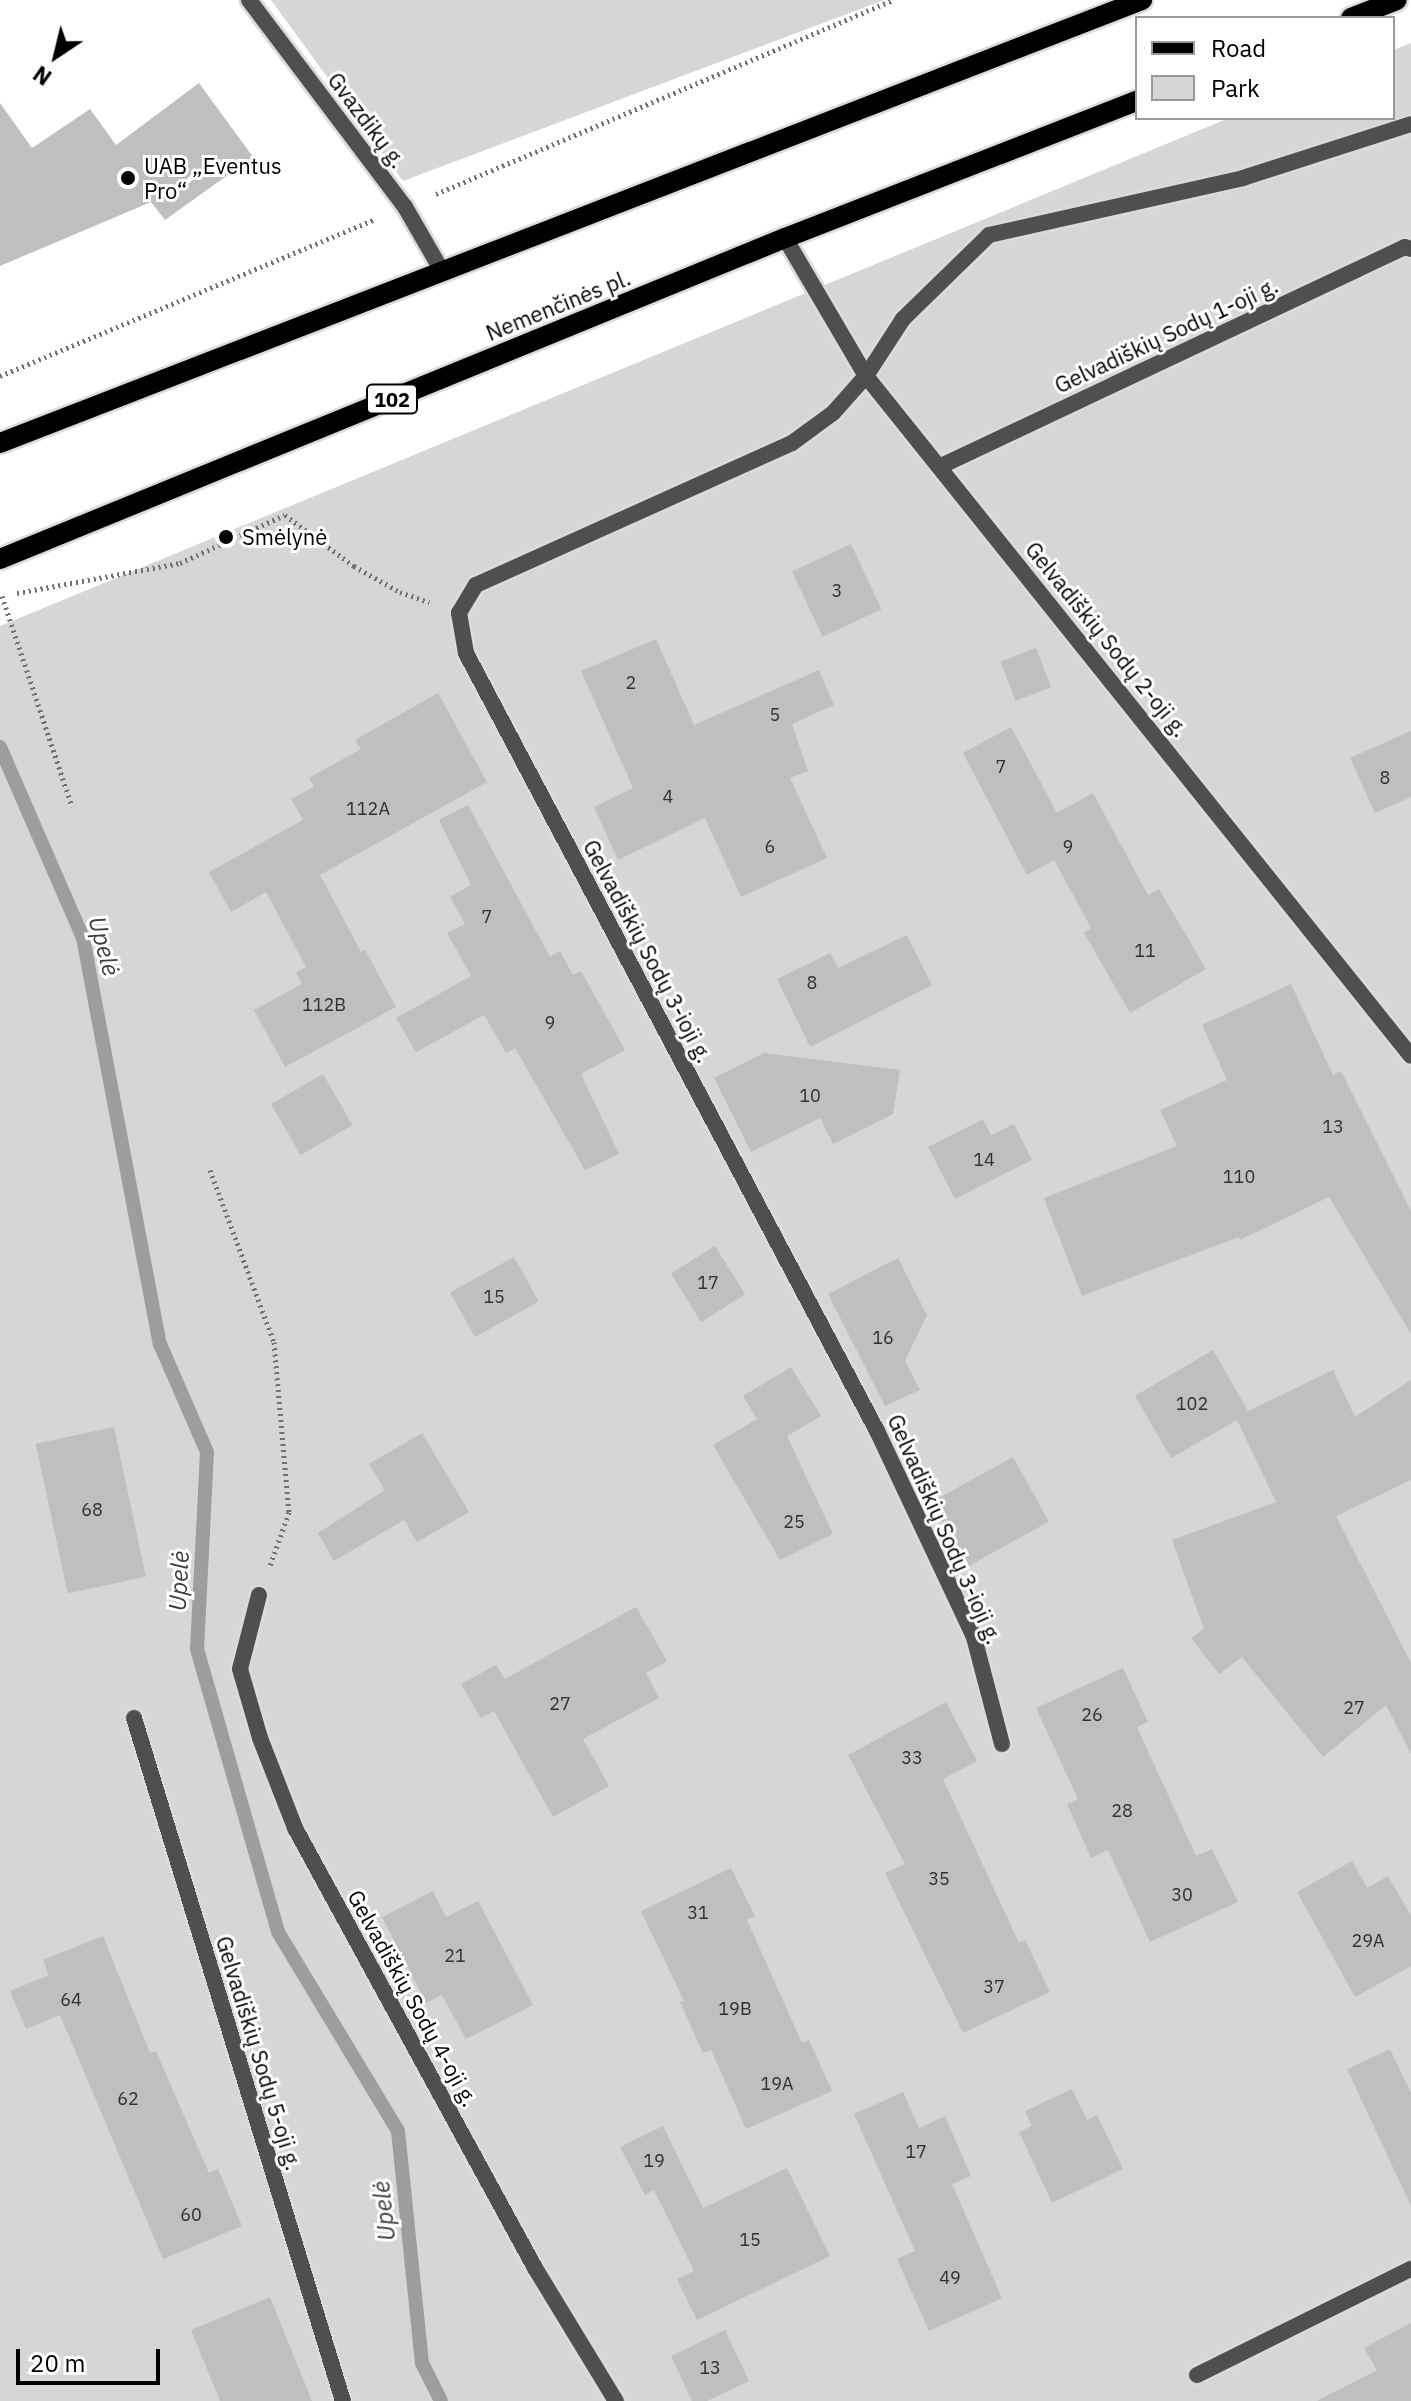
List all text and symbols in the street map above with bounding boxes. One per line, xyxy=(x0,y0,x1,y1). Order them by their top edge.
north arrow xyxy=(16,16,96,96)
legend xyxy=(1135,16,1395,120)
text: Road xyxy=(1211,32,1266,64)
text: N xyxy=(27,60,57,93)
street label: Gvazdikų g. xyxy=(322,67,412,173)
text: Park xyxy=(1211,72,1260,104)
place label: UAB „Eventus Pro“ xyxy=(144,152,282,204)
marker: UAB „Eventus Pro“ xyxy=(119,169,137,187)
street label: Nemenčinės pl. xyxy=(482,264,634,346)
street label: Gelvadiškių Sodų 1-oji g. xyxy=(1050,272,1282,398)
road number: 102 xyxy=(366,383,418,415)
place label: Smėlynė xyxy=(242,524,327,550)
marker: Smėlynė xyxy=(217,528,235,546)
street label: Gelvadiškių Sodų 2-oji g. xyxy=(1020,536,1194,742)
house number: 3 xyxy=(832,580,842,602)
house number: 2 xyxy=(626,672,636,694)
house number: 5 xyxy=(770,704,780,726)
house number: 7 xyxy=(996,756,1006,778)
house number: 8 xyxy=(1380,767,1390,789)
house number: 4 xyxy=(663,786,673,808)
house number: 112A xyxy=(346,798,390,820)
street label: Gelvadiškių Sodų 3-ioji g. xyxy=(578,835,718,1067)
house number: 6 xyxy=(765,836,775,858)
house number: 9 xyxy=(1063,836,1073,858)
house number: 7 xyxy=(482,906,492,928)
water label: Upelė xyxy=(82,913,126,979)
house number: 11 xyxy=(1134,940,1156,962)
house number: 8 xyxy=(807,972,817,994)
house number: 112B xyxy=(302,994,346,1016)
house number: 9 xyxy=(545,1012,555,1034)
house number: 10 xyxy=(799,1085,821,1107)
house number: 13 xyxy=(1322,1116,1344,1138)
house number: 14 xyxy=(973,1149,995,1171)
house number: 110 xyxy=(1223,1166,1255,1188)
house number: 17 xyxy=(697,1272,719,1294)
house number: 15 xyxy=(483,1286,505,1308)
house number: 16 xyxy=(872,1327,894,1349)
house number: 102 xyxy=(1176,1393,1208,1415)
street label: Gelvadiškių Sodų 3-ioji g. xyxy=(882,1410,1008,1648)
house number: 68 xyxy=(81,1499,103,1521)
house number: 25 xyxy=(783,1511,805,1533)
water label: Upelė xyxy=(163,1550,195,1612)
house number: 27 xyxy=(549,1693,571,1715)
house number: 27 xyxy=(1343,1697,1365,1719)
house number: 26 xyxy=(1081,1704,1103,1726)
house number: 33 xyxy=(901,1747,923,1769)
house number: 28 xyxy=(1111,1800,1133,1822)
house number: 35 xyxy=(928,1868,950,1890)
house number: 30 xyxy=(1171,1884,1193,1906)
street label: Gelvadiškių Sodų 4-oji g. xyxy=(342,1885,484,2111)
house number: 31 xyxy=(687,1902,709,1924)
house number: 29A xyxy=(1351,1930,1385,1952)
street label: Gelvadiškių Sodų 5-oji g. xyxy=(211,1933,307,2173)
house number: 21 xyxy=(444,1945,466,1967)
house number: 37 xyxy=(983,1976,1005,1998)
house number: 64 xyxy=(60,1989,82,2011)
house number: 19B xyxy=(718,1998,752,2020)
house number: 19A xyxy=(760,2073,794,2095)
house number: 62 xyxy=(117,2088,139,2110)
house number: 17 xyxy=(905,2141,927,2163)
house number: 19 xyxy=(643,2150,665,2172)
water label: Upelė xyxy=(367,2179,401,2243)
house number: 60 xyxy=(180,2204,202,2226)
house number: 15 xyxy=(739,2229,761,2251)
house number: 49 xyxy=(939,2267,961,2289)
scale bar xyxy=(20,2333,164,2383)
text: 20 m xyxy=(30,2347,85,2379)
house number: 13 xyxy=(699,2357,721,2379)

